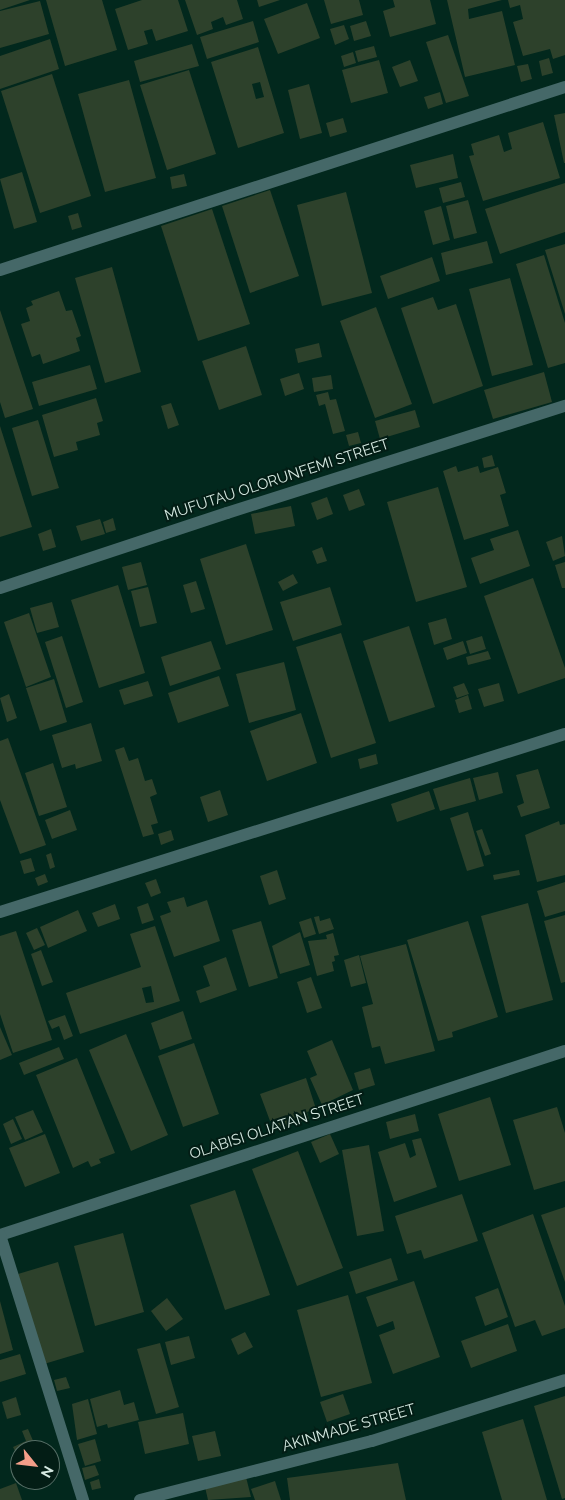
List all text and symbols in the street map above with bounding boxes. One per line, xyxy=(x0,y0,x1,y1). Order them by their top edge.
street label: MUFUTAU OLORUNFEMI STREET xyxy=(162,435,392,525)
street label: OLABISI OLIATAN STREET xyxy=(187,1090,367,1164)
street label: AKINMADE STREET xyxy=(280,1400,418,1456)
north arrow xyxy=(10,1440,60,1490)
text: N xyxy=(38,1463,57,1480)

